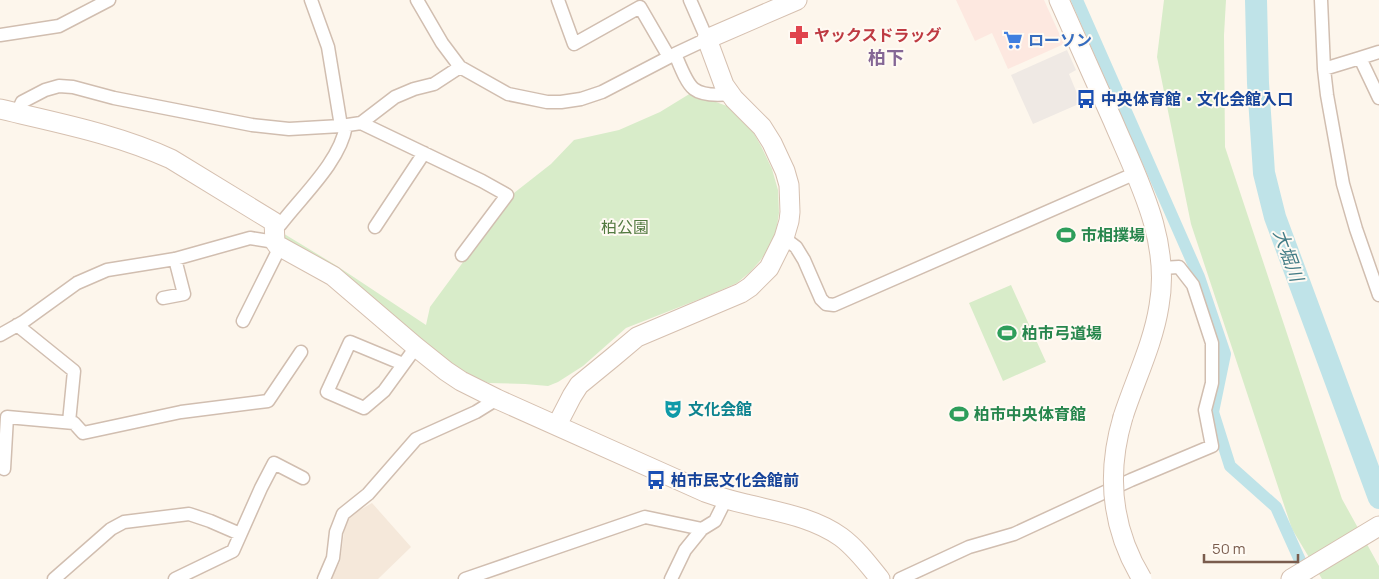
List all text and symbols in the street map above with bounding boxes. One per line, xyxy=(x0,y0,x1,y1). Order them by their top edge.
pharmacy icon: ヤックスドラッグ xyxy=(788,24,810,46)
place label: ヤックスドラッグ xyxy=(814,24,942,46)
supermarket icon: ローソン xyxy=(1002,29,1024,51)
place label: ローソン xyxy=(1028,29,1092,51)
district label: 柏下 xyxy=(868,45,904,69)
bus stop icon: 中央体育館・文化会館入口 xyxy=(1075,88,1097,110)
place label: 中央体育館・文化会館入口 xyxy=(1101,88,1293,110)
park label: 柏公園 xyxy=(601,216,649,238)
sports icon: 市相撲場 xyxy=(1055,224,1077,246)
place label: 市相撲場 xyxy=(1081,224,1145,246)
water label: 大堀川 xyxy=(1268,226,1310,286)
sports icon: 柏市弓道場 xyxy=(996,322,1018,344)
place label: 柏市弓道場 xyxy=(1022,322,1102,344)
theatre icon: 文化会館 xyxy=(662,398,684,420)
place label: 文化会館 xyxy=(688,398,752,420)
sports icon: 柏市中央体育館 xyxy=(948,403,970,425)
place label: 柏市中央体育館 xyxy=(974,403,1086,425)
bus stop icon: 柏市民文化会館前 xyxy=(645,469,667,491)
place label: 柏市民文化会館前 xyxy=(671,469,799,491)
scale bar xyxy=(1204,532,1298,564)
text: 50 m xyxy=(1212,538,1246,559)

